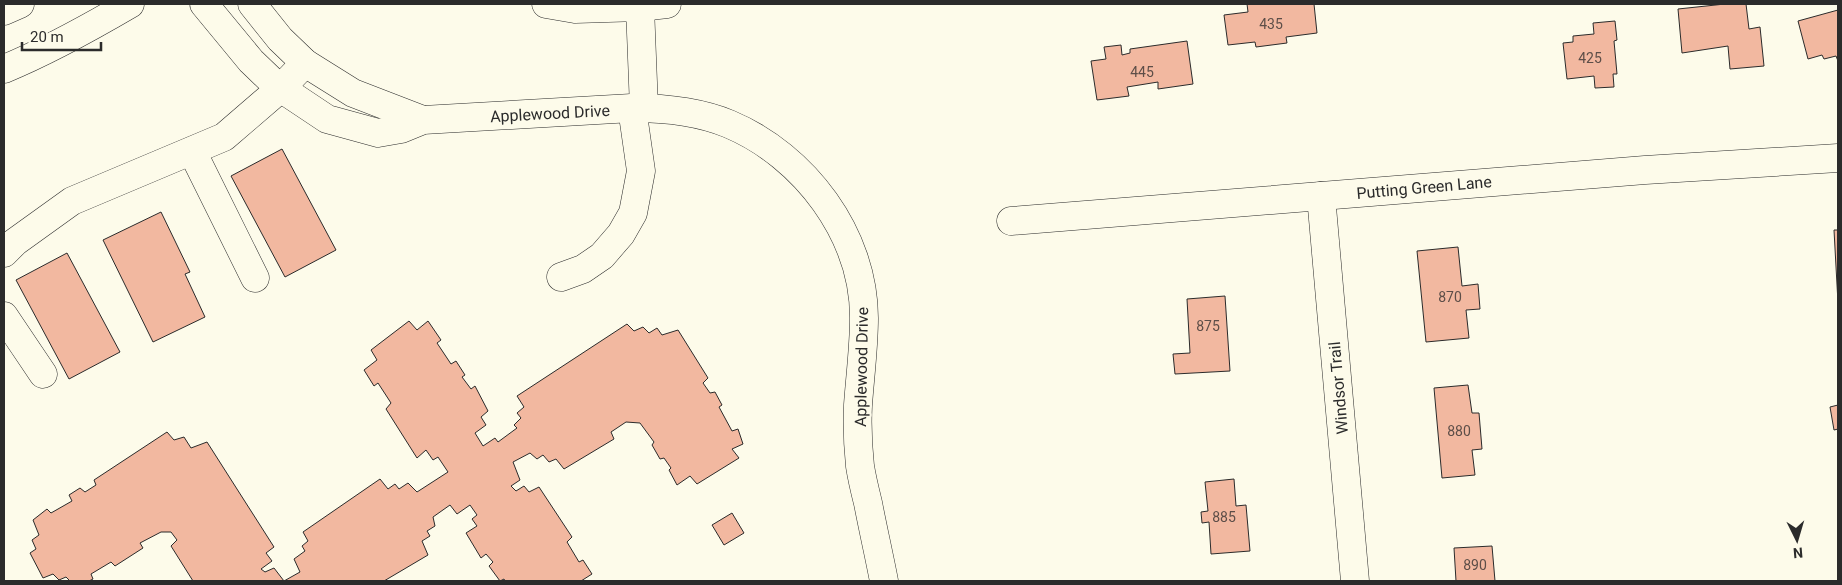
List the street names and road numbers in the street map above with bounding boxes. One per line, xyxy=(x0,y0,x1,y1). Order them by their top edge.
street label: Applewood Drive xyxy=(490,101,610,126)
street label: Putting Green Lane xyxy=(1356,172,1492,203)
street label: Applewood Drive xyxy=(851,307,872,427)
street label: Windsor Trail xyxy=(1325,341,1352,435)

